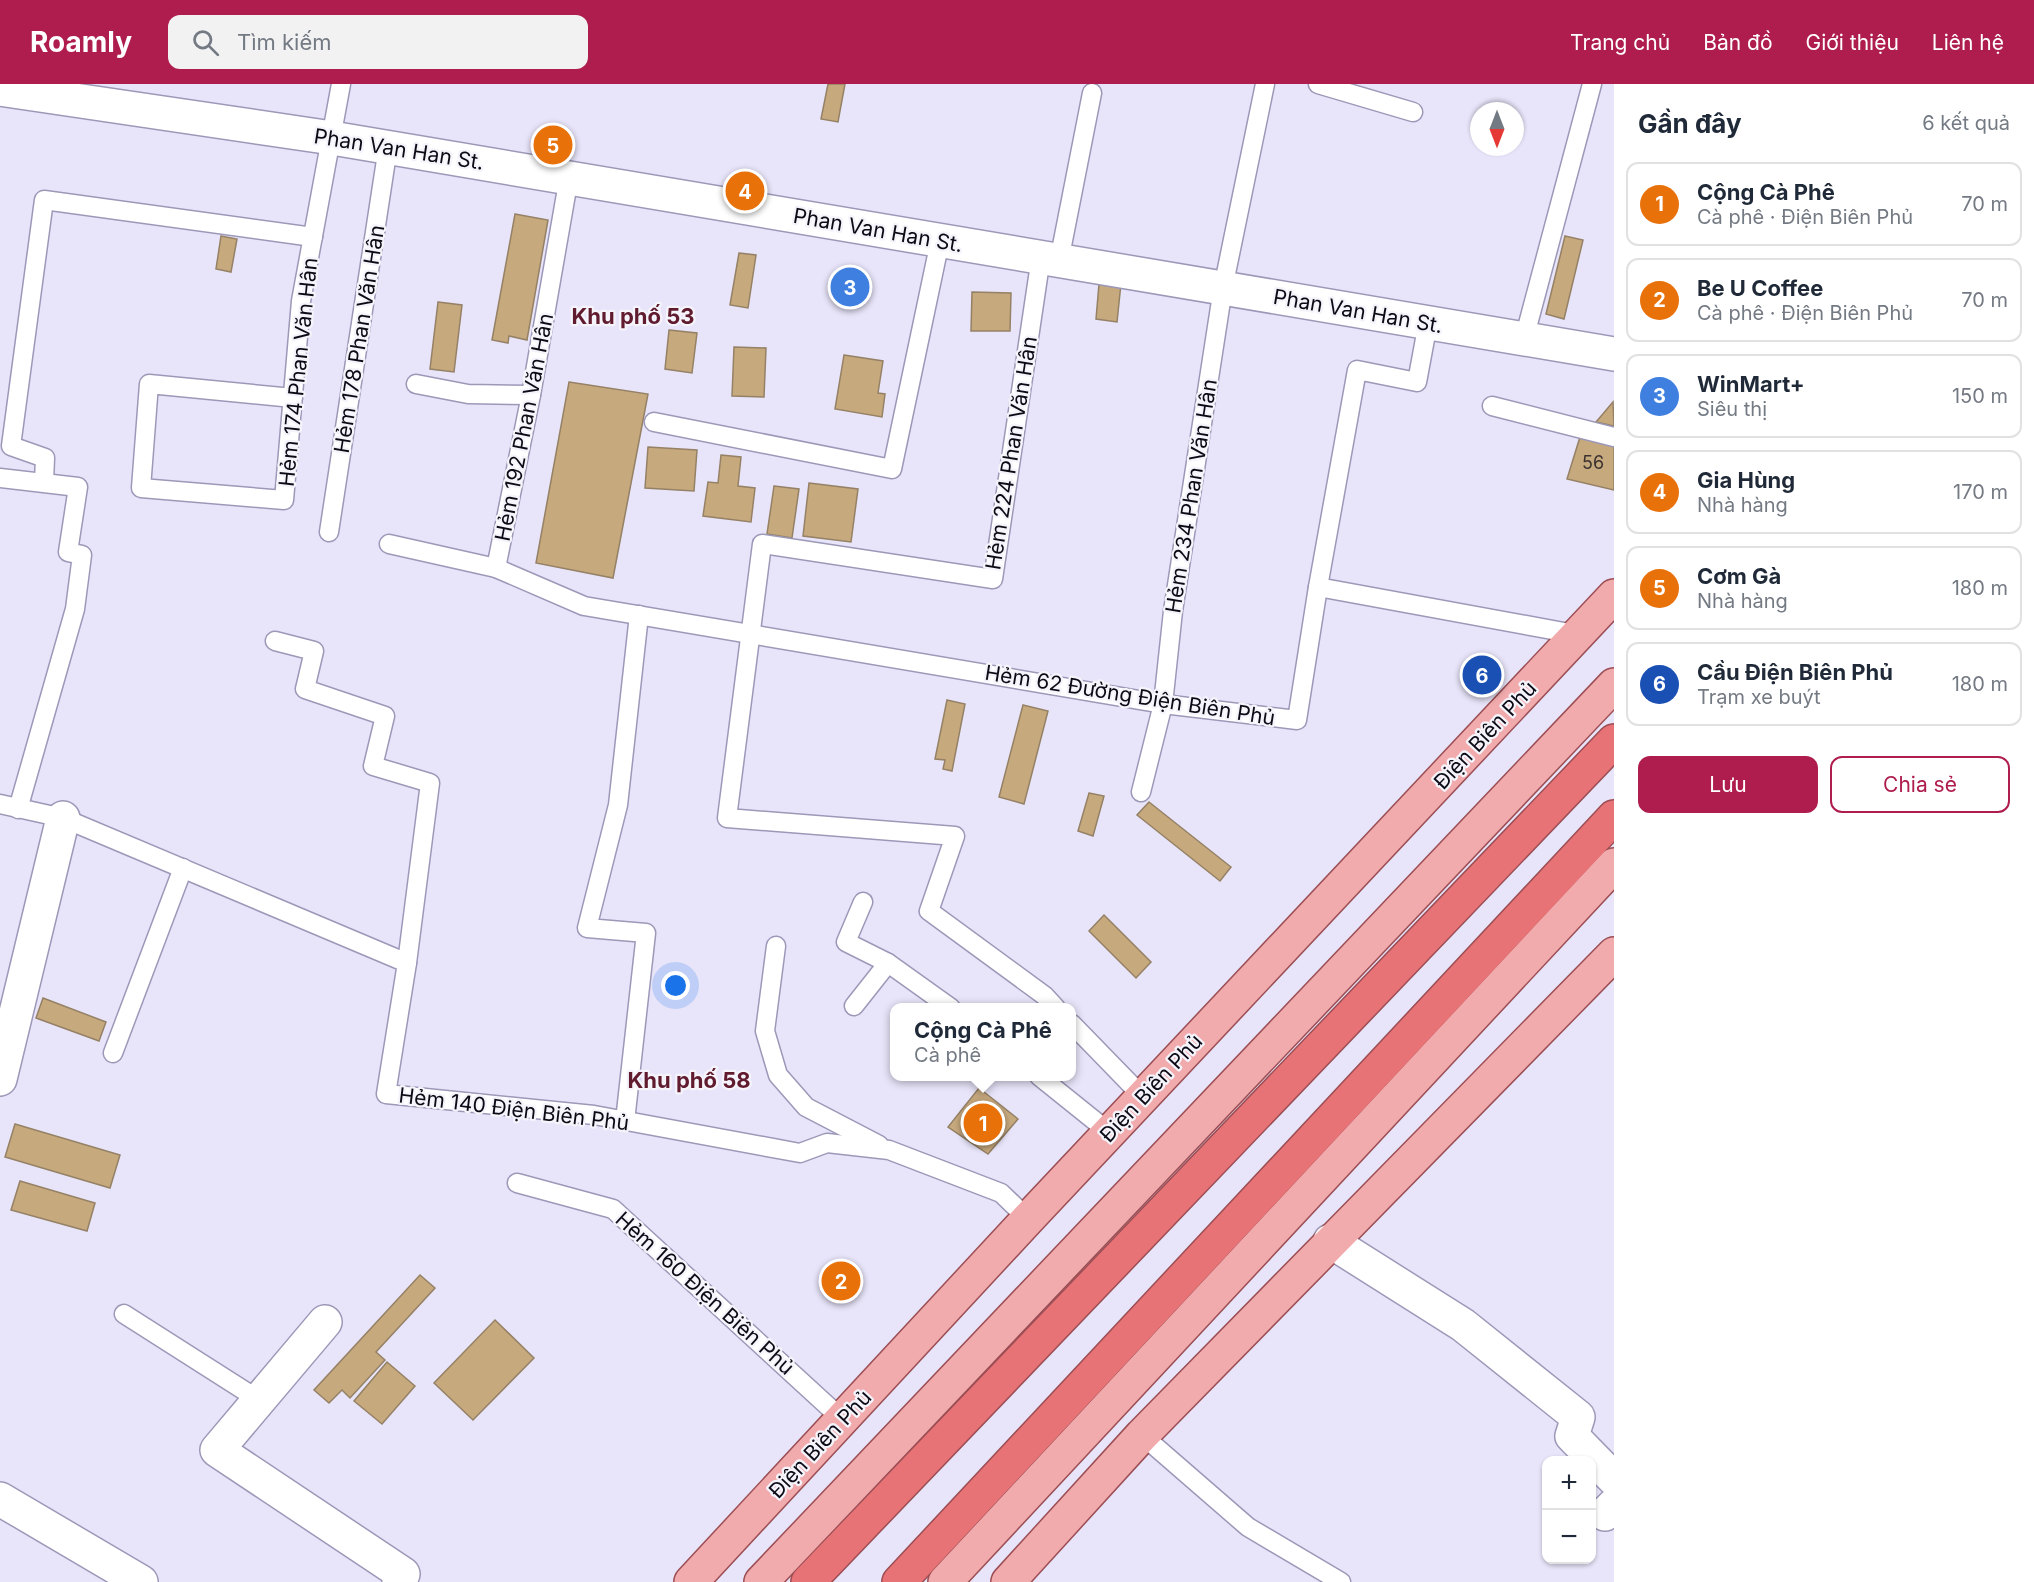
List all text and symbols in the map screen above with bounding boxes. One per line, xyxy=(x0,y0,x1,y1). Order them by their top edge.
search box xyxy=(168,15,588,69)
text: Roamly xyxy=(30,25,132,59)
icon: search xyxy=(189,26,222,59)
text: Tìm kiếm xyxy=(237,29,332,55)
text: Trang chủ xyxy=(1570,30,1670,55)
text: Bản đồ xyxy=(1703,30,1773,55)
text: Giới thiệu xyxy=(1806,30,1899,55)
text: Liên hệ xyxy=(1932,30,2004,55)
north arrow xyxy=(1470,102,1524,156)
text: Gần đây xyxy=(1638,108,1742,139)
text: 6 kết quả xyxy=(1922,111,2010,135)
pin: 5 xyxy=(534,122,572,168)
street label: Phan Van Han St. xyxy=(312,123,486,175)
pin: 4 xyxy=(726,168,764,214)
text: Cộng Cà Phê xyxy=(1697,179,1835,205)
text: 1 xyxy=(1655,192,1664,216)
text: 70 m xyxy=(1961,192,2008,216)
street label: Phan Van Han St. xyxy=(791,203,965,257)
text: Cà phê · Điện Biên Phủ xyxy=(1697,205,1913,229)
street label: Hẻm 178 Phan Văn Hân xyxy=(329,223,389,455)
street label: Hẻm 174 Phan Văn Hân xyxy=(274,256,322,488)
pin: 3 xyxy=(830,264,870,310)
text: Be U Coffee xyxy=(1697,275,1823,301)
street label: Phan Van Han St. xyxy=(1271,284,1445,338)
text: 2 xyxy=(1653,288,1666,312)
text: 70 m xyxy=(1961,288,2008,312)
text: Cà phê · Điện Biên Phủ xyxy=(1697,301,1913,325)
district label: Khu phố 53 xyxy=(572,303,694,329)
street label: Hẻm 192 Phan Văn Hân xyxy=(490,311,558,543)
street label: Hẻm 224 Phan Văn Hân xyxy=(980,334,1042,572)
text: WinMart+ xyxy=(1697,371,1805,397)
street label: Hẻm 234 Phan Văn Hân xyxy=(1160,377,1222,615)
text: 3 xyxy=(1653,384,1666,408)
text: 150 m xyxy=(1952,384,2008,408)
text: Siêu thị xyxy=(1697,397,1767,421)
house number: 56 xyxy=(1582,452,1604,473)
text: Gia Hùng xyxy=(1697,467,1795,493)
text: 4 xyxy=(1653,480,1666,504)
text: 170 m xyxy=(1953,480,2008,504)
text: Nhà hàng xyxy=(1697,493,1788,517)
text: Cơm Gà xyxy=(1697,563,1781,589)
text: 5 xyxy=(1653,576,1666,600)
text: 180 m xyxy=(1952,576,2008,600)
text: Nhà hàng xyxy=(1697,589,1788,613)
pin: 6 xyxy=(1462,652,1502,698)
text: Cầu Điện Biên Phủ xyxy=(1697,659,1893,685)
street label: Hẻm 62 Đường Điện Biên Phủ xyxy=(983,660,1277,730)
text: 6 xyxy=(1653,672,1666,696)
text: 180 m xyxy=(1952,672,2008,696)
street label: Điện Biên Phủ xyxy=(1429,676,1541,794)
text: Trạm xe buýt xyxy=(1697,685,1821,709)
button: Lưu xyxy=(1638,756,1818,813)
button: Chia sẻ xyxy=(1830,756,2010,813)
your location xyxy=(661,971,690,1000)
popup xyxy=(890,1003,1076,1081)
text: Cộng Cà Phê xyxy=(914,1017,1052,1043)
street label: Điện Biên Phủ xyxy=(1095,1029,1207,1147)
text: Cà phê xyxy=(914,1043,981,1067)
district label: Khu phố 58 xyxy=(627,1067,751,1093)
street label: Hẻm 140 Điện Biên Phủ xyxy=(397,1082,631,1136)
pin: 1 xyxy=(964,1100,1002,1146)
street label: Hẻm 160 Điện Biên Phủ xyxy=(611,1206,799,1380)
pin: 2 xyxy=(822,1258,860,1304)
street label: Điện Biên Phủ xyxy=(764,1385,876,1503)
map controls xyxy=(1542,1456,1596,1564)
button: + xyxy=(1542,1456,1596,1510)
button: − xyxy=(1542,1510,1596,1564)

